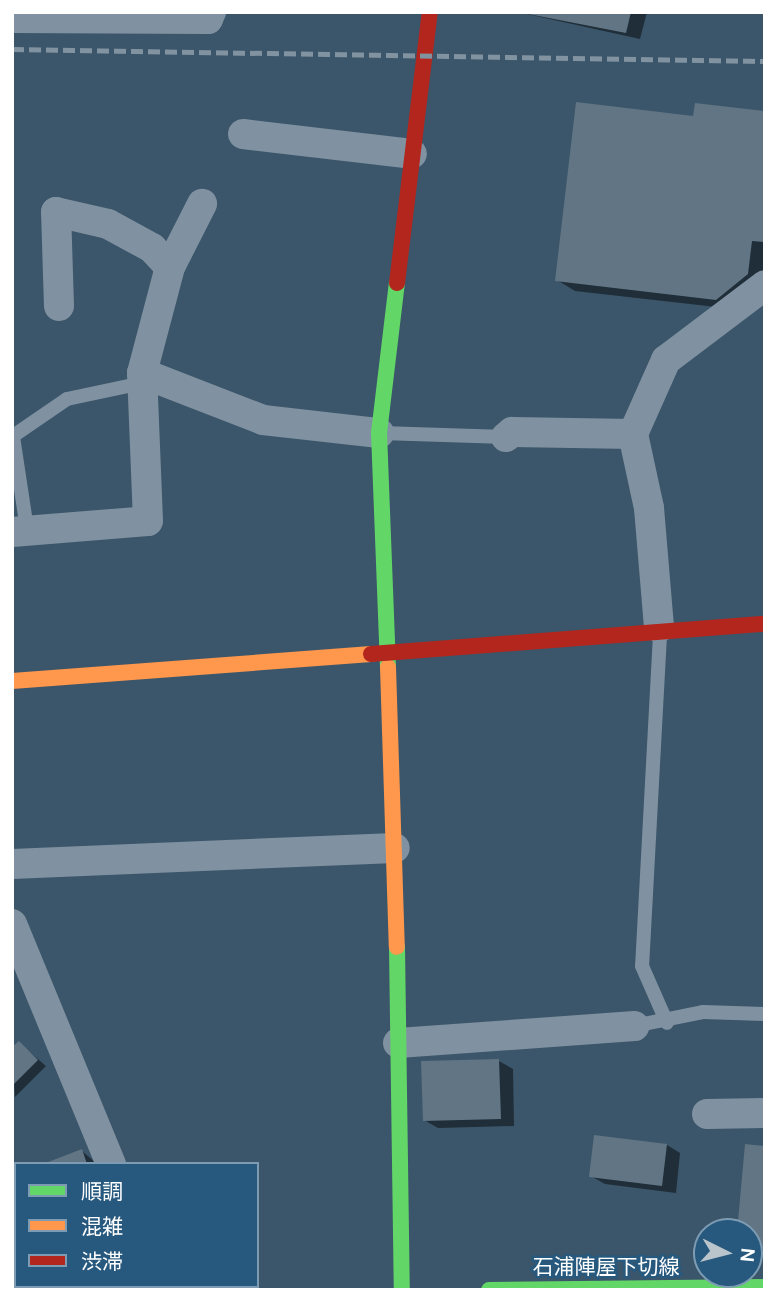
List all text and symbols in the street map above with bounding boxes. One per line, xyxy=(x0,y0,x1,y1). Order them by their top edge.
legend xyxy=(14,1162,259,1288)
text: 順調 xyxy=(81,1178,123,1206)
text: 混雑 xyxy=(81,1213,123,1241)
north arrow xyxy=(693,1218,763,1288)
text: N xyxy=(734,1247,761,1263)
text: 渋滞 xyxy=(81,1248,123,1276)
street label: 石浦陣屋下切線 xyxy=(533,1254,679,1280)

